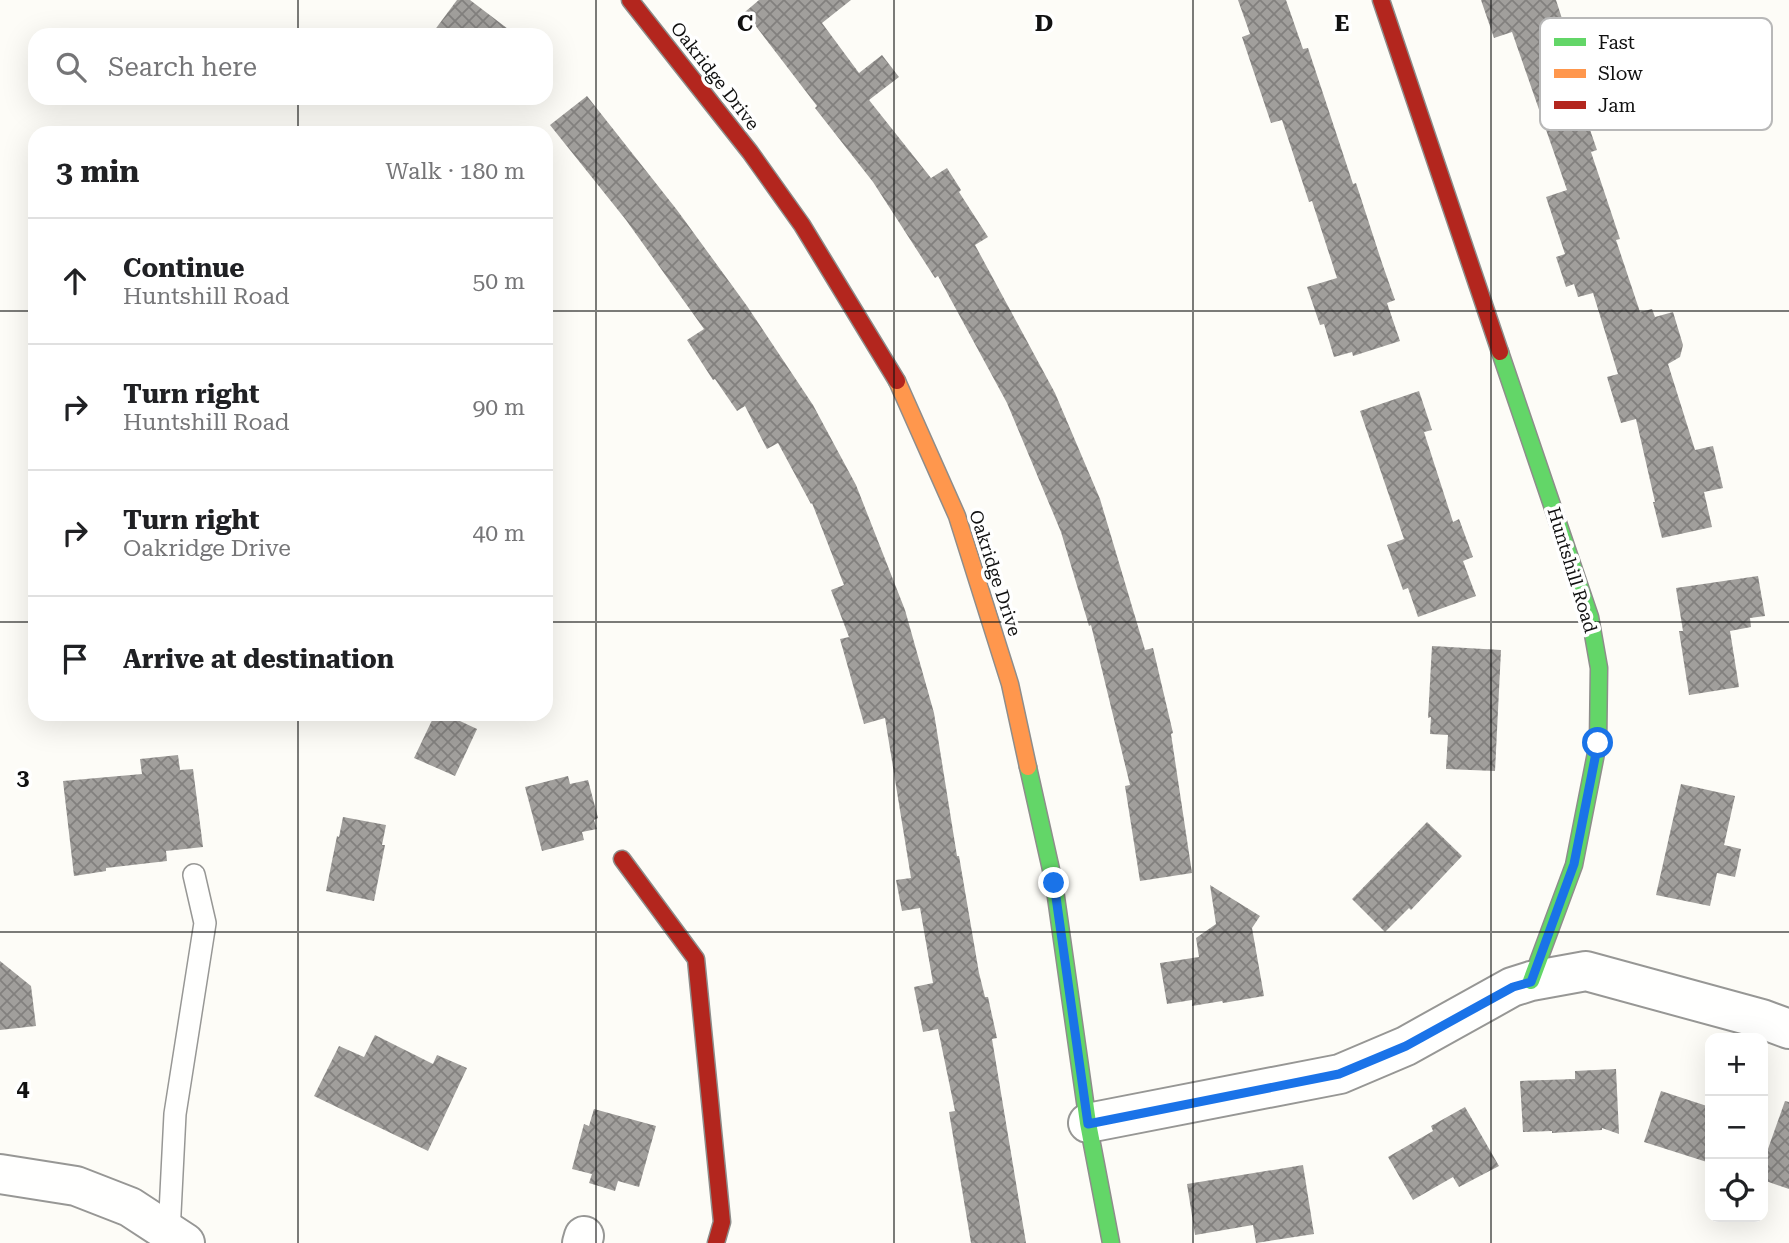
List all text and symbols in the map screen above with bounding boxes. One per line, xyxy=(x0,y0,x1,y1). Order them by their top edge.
text: C xyxy=(737,10,753,37)
text: D xyxy=(1035,10,1053,37)
text: E xyxy=(1335,10,1349,37)
street label: Oakridge Drive xyxy=(667,17,764,134)
legend xyxy=(1540,18,1772,130)
search box xyxy=(28,28,553,105)
text: Fast xyxy=(1598,31,1635,54)
icon: search xyxy=(52,48,90,86)
text: Search here xyxy=(108,52,257,82)
text: Slow xyxy=(1598,62,1643,85)
text: Jam xyxy=(1598,94,1636,117)
text: 3 min xyxy=(56,154,139,189)
text: Walk · 180 m xyxy=(386,158,525,185)
text: Continue xyxy=(123,253,245,283)
icon: ahead xyxy=(56,262,94,300)
text: 50 m xyxy=(472,268,525,295)
text: Huntshill Road xyxy=(123,283,289,310)
text: Turn right xyxy=(123,379,259,409)
icon: right xyxy=(56,388,94,426)
text: 90 m xyxy=(472,394,525,421)
text: Huntshill Road xyxy=(123,409,289,436)
street label: Huntshill Road xyxy=(1543,504,1602,636)
text: Turn right xyxy=(123,505,259,535)
street label: Oakridge Drive xyxy=(965,507,1026,639)
icon: right xyxy=(56,514,94,552)
text: 40 m xyxy=(472,520,525,547)
text: Oakridge Drive xyxy=(123,535,291,562)
icon: arrive xyxy=(56,640,94,678)
text: Arrive at destination xyxy=(123,644,394,674)
route start xyxy=(1582,727,1613,758)
text: 3 xyxy=(17,764,30,791)
route end xyxy=(1038,867,1069,898)
map controls xyxy=(1705,1033,1768,1222)
button: + xyxy=(1705,1033,1768,1096)
text: 4 xyxy=(17,1075,30,1102)
button: − xyxy=(1705,1096,1768,1159)
button: locate xyxy=(1705,1159,1768,1222)

